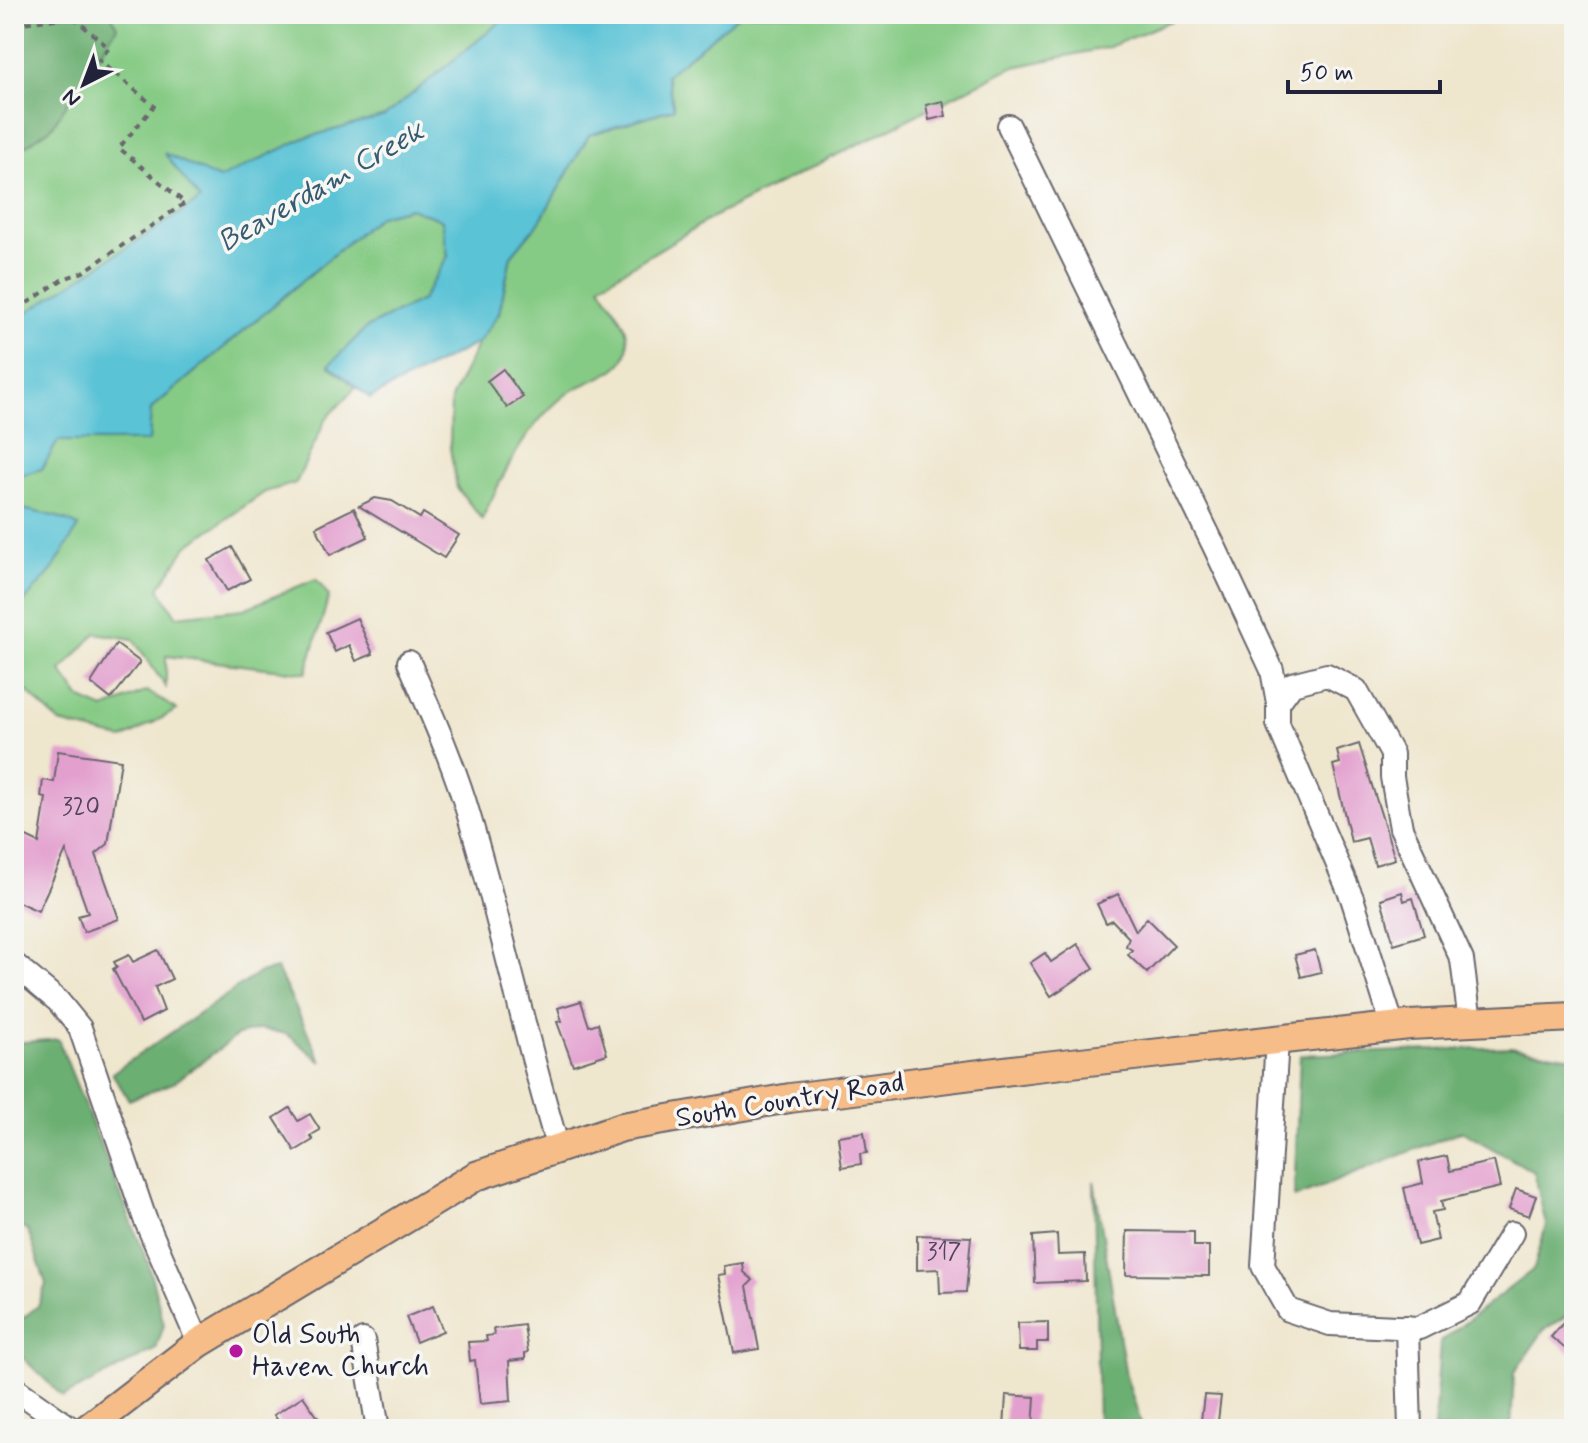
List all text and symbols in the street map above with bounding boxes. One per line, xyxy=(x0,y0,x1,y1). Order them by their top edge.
north arrow xyxy=(44,44,124,124)
scale bar xyxy=(1288,44,1440,94)
text: 50 m xyxy=(1300,58,1354,89)
text: N xyxy=(57,82,87,113)
water label: Beaverdam Creek xyxy=(211,112,432,262)
house number: 320 xyxy=(62,792,100,823)
street label: South Country Road xyxy=(673,1065,907,1137)
house number: 317 xyxy=(927,1237,961,1268)
place label: Old South Haven Church xyxy=(252,1317,429,1386)
marker: Old South Haven Church xyxy=(227,1342,245,1360)

